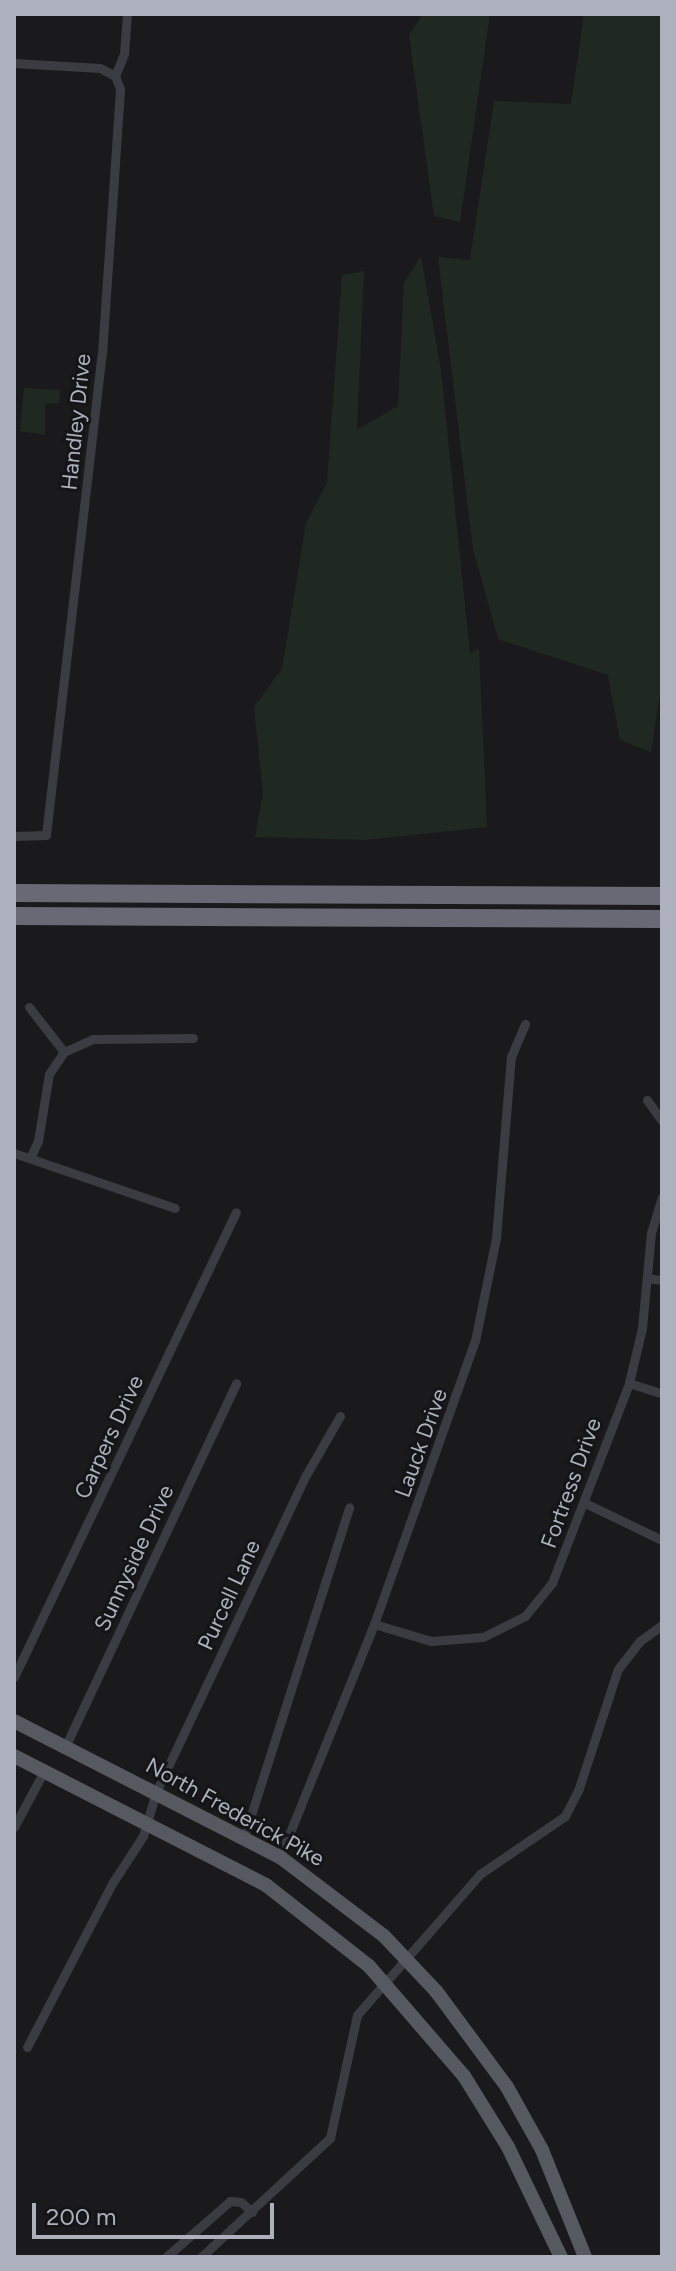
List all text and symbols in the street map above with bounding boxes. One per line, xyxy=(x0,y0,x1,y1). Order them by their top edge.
street label: Handley Drive xyxy=(56,352,96,492)
street label: Carpers Drive xyxy=(69,1371,149,1503)
street label: Lauck Drive xyxy=(389,1385,453,1501)
street label: Fortress Drive xyxy=(535,1414,607,1552)
street label: Sunnyside Drive xyxy=(89,1481,179,1635)
street label: Purcell Lane xyxy=(192,1536,266,1654)
street label: North Frederick Pike xyxy=(141,1752,329,1872)
scale bar xyxy=(36,2187,278,2237)
text: 200 m xyxy=(46,2202,117,2231)

